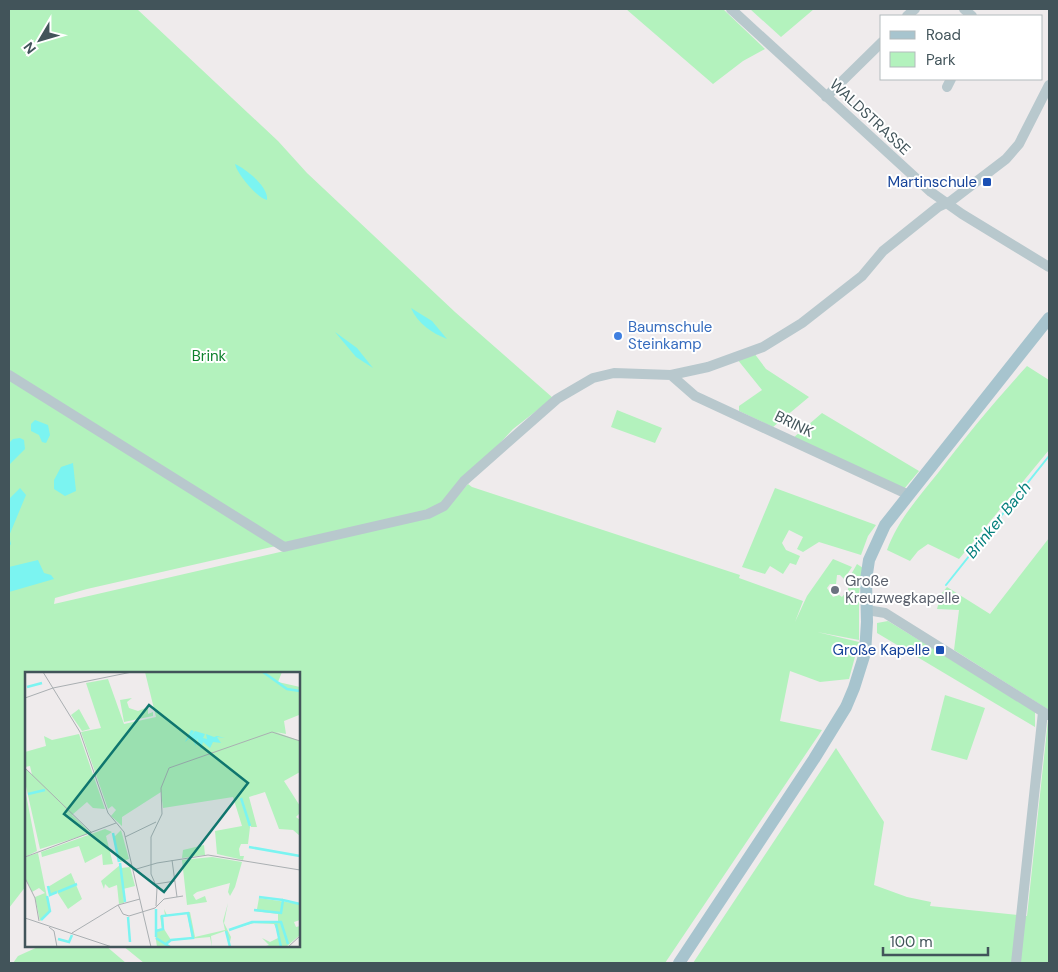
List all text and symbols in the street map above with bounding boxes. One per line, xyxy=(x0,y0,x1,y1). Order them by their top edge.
north arrow xyxy=(15,15,65,65)
legend xyxy=(880,15,1043,80)
text: Road xyxy=(926,25,961,45)
text: N xyxy=(20,38,40,58)
text: Park xyxy=(926,50,956,70)
street label: WALDSTRASSE xyxy=(825,74,915,160)
place label: Martinschule xyxy=(887,172,977,192)
marker: Martinschule xyxy=(981,176,993,188)
place label: Baumschule Steinkamp xyxy=(628,317,712,354)
marker: Baumschule Steinkamp xyxy=(612,330,624,342)
park label: Brink xyxy=(192,346,227,366)
street label: BRINK xyxy=(771,406,817,442)
water label: Brinker Bach xyxy=(961,477,1035,563)
place label: Große Kreuzwegkapelle xyxy=(845,571,960,608)
marker: Große Kreuzwegkapelle xyxy=(829,584,841,596)
place label: Große Kapelle xyxy=(833,640,930,660)
marker: Große Kapelle xyxy=(934,644,946,656)
inset map xyxy=(25,672,300,947)
scale bar xyxy=(883,924,988,956)
text: 100 m xyxy=(890,932,933,952)

